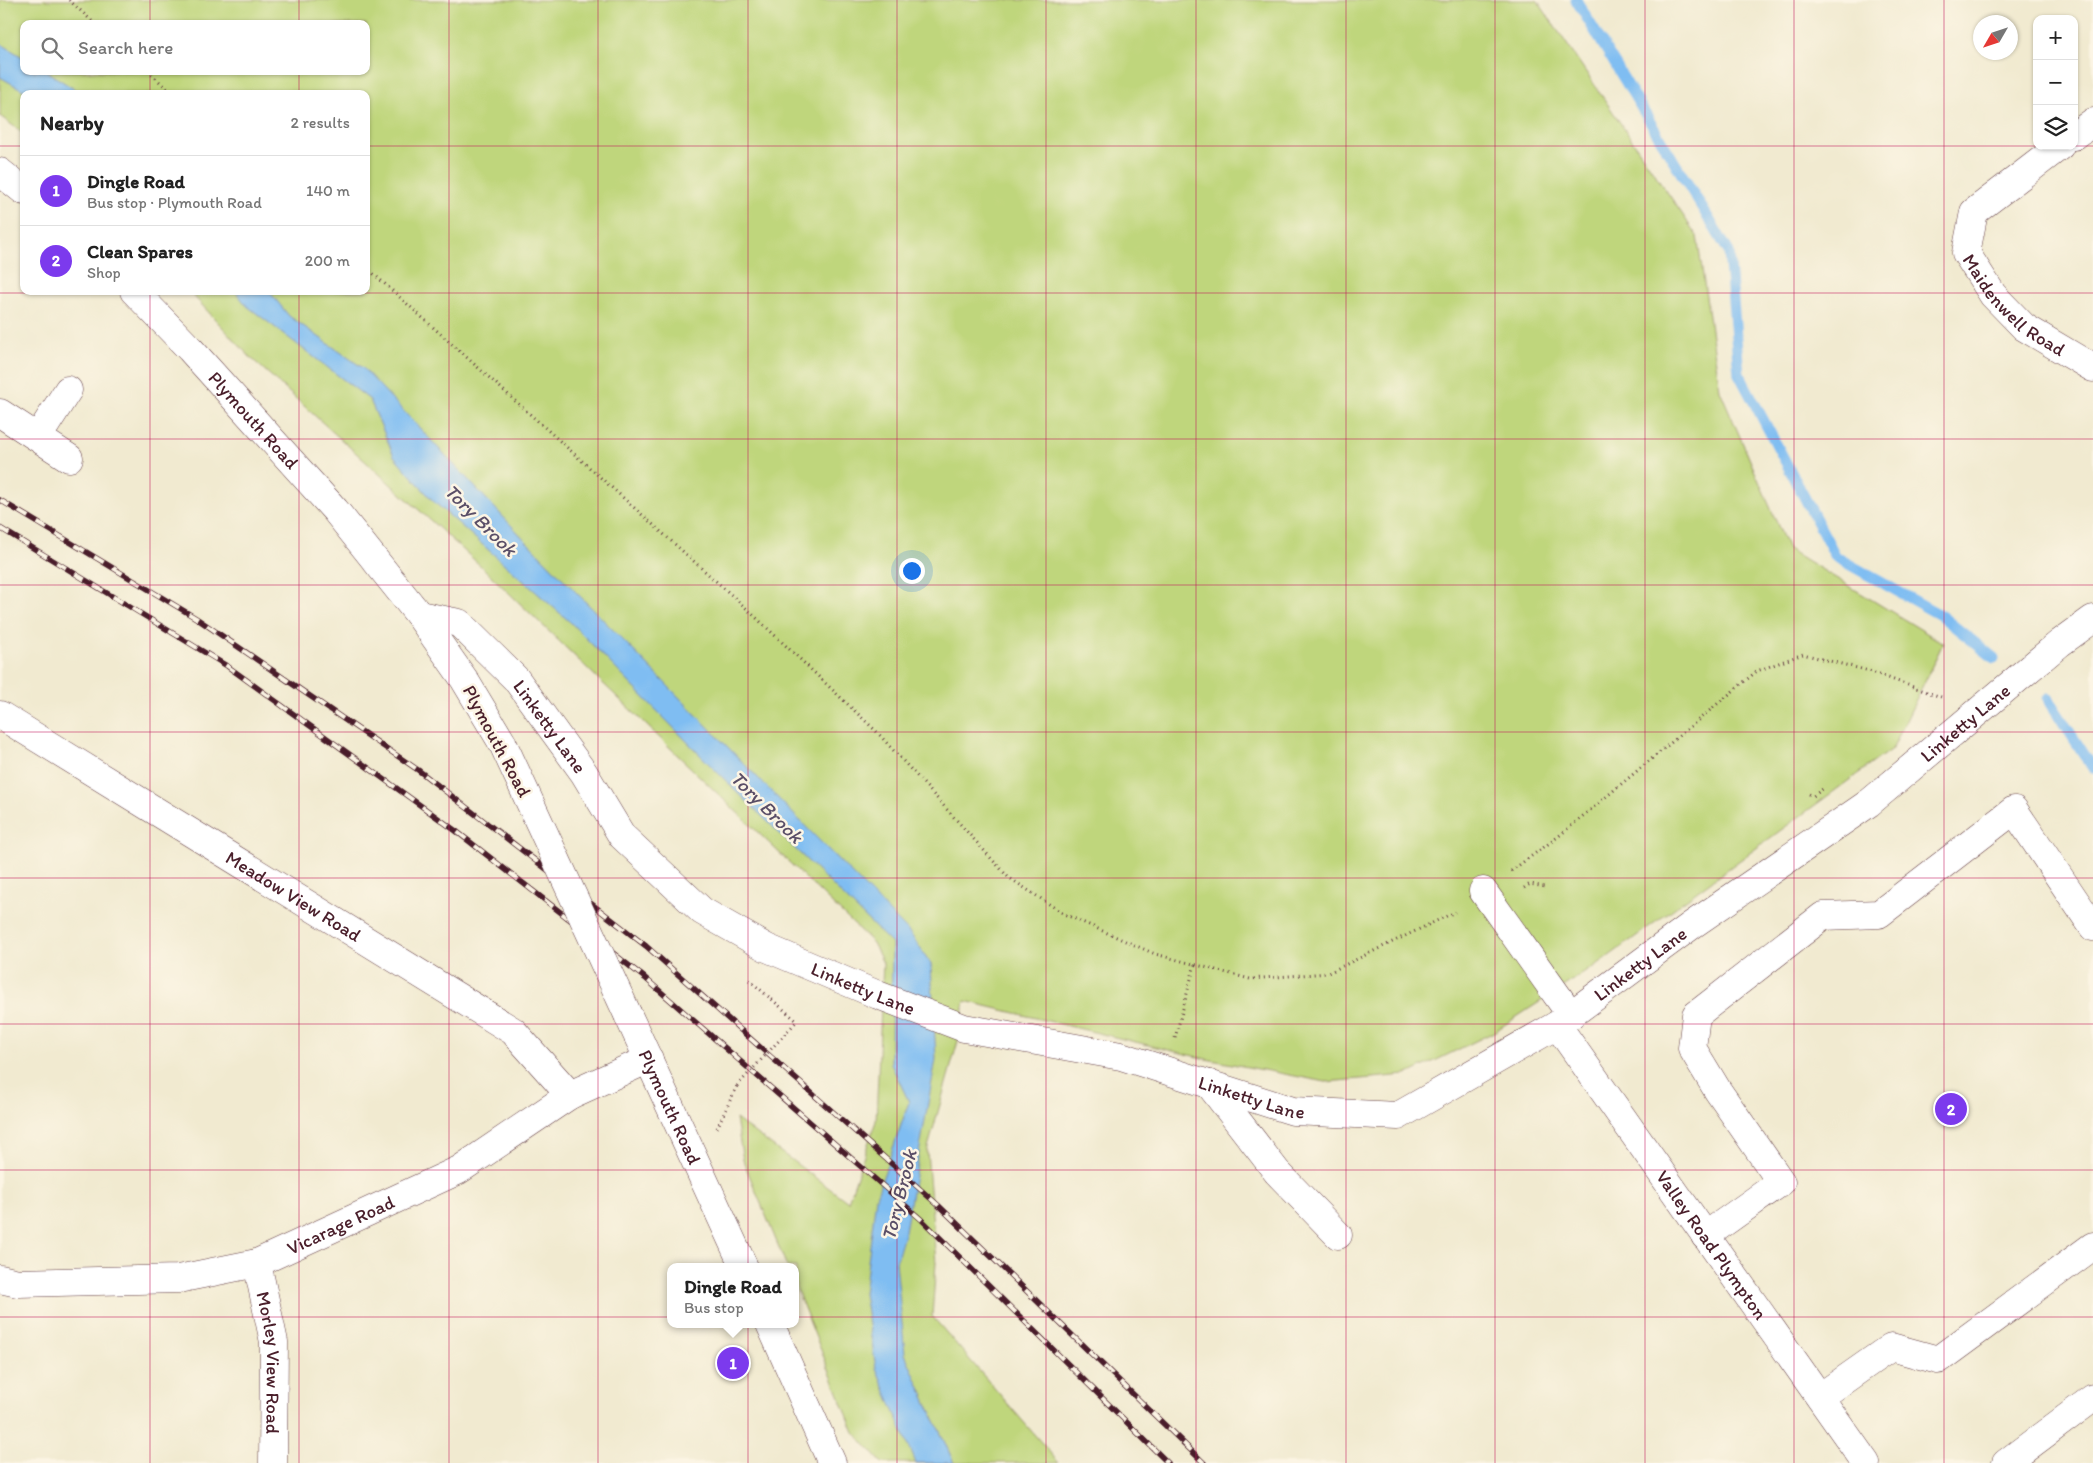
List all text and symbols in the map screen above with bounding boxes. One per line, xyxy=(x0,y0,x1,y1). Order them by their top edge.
north arrow xyxy=(1973,15,2018,60)
map controls xyxy=(2033,15,2078,150)
button: + xyxy=(2033,15,2078,60)
search box xyxy=(20,20,370,75)
icon: search xyxy=(38,34,66,62)
text: Search here xyxy=(78,36,173,59)
button: − xyxy=(2033,60,2078,105)
button: layers xyxy=(2033,105,2078,150)
text: Nearby xyxy=(40,110,104,135)
text: 2 results xyxy=(290,113,350,132)
text: Dingle Road xyxy=(87,170,185,193)
text: 1 xyxy=(52,181,60,200)
text: 140 m xyxy=(306,181,350,200)
text: Bus stop · Plymouth Road xyxy=(87,193,262,212)
text: Clean Spares xyxy=(87,240,193,263)
street label: Maidenwell Road xyxy=(1958,249,2070,361)
text: 2 xyxy=(52,251,60,270)
text: 200 m xyxy=(305,251,350,270)
text: Shop xyxy=(87,263,121,282)
street label: Plymouth Road xyxy=(204,366,304,474)
water label: Tory Brook xyxy=(440,479,523,562)
your location xyxy=(899,558,925,584)
street label: Linketty Lane xyxy=(509,675,592,778)
street label: Linketty Lane xyxy=(1915,678,2015,767)
street label: Plymouth Road xyxy=(458,681,537,802)
water label: Tory Brook xyxy=(726,766,809,849)
street label: Meadow View Road xyxy=(222,846,366,947)
street label: Linketty Lane xyxy=(1589,922,1691,1006)
street label: Linketty Lane xyxy=(808,957,918,1020)
street label: Plymouth Road xyxy=(634,1046,707,1168)
street label: Linketty Lane xyxy=(1196,1070,1305,1123)
pin: 2 xyxy=(1935,1090,1967,1128)
water label: Tory Brook xyxy=(876,1146,922,1243)
street label: Valley Road Plympton xyxy=(1652,1166,1773,1324)
street label: Vicarage Road xyxy=(283,1190,398,1259)
popup xyxy=(667,1263,799,1328)
text: Dingle Road xyxy=(684,1275,782,1298)
street label: Morley View Road xyxy=(252,1289,286,1434)
text: Bus stop xyxy=(684,1298,744,1317)
pin: 1 xyxy=(717,1344,749,1382)

